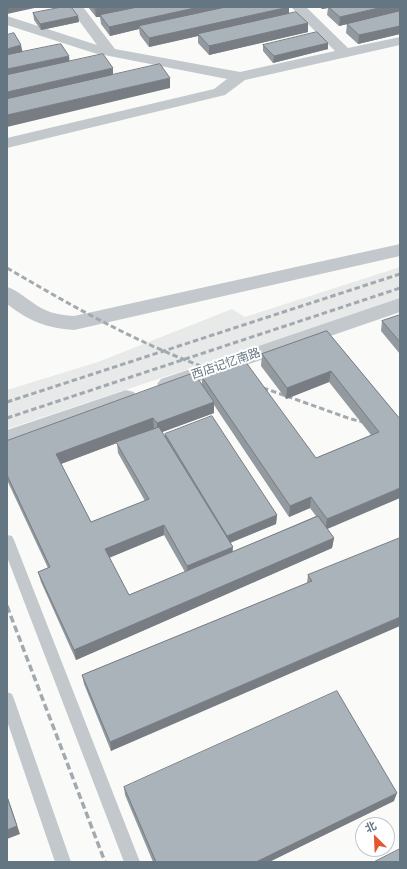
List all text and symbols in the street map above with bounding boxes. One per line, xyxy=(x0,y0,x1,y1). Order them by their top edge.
street label: 西店记忆南路 xyxy=(190,345,262,383)
north arrow xyxy=(355,817,395,857)
text: 北 xyxy=(363,818,378,836)

